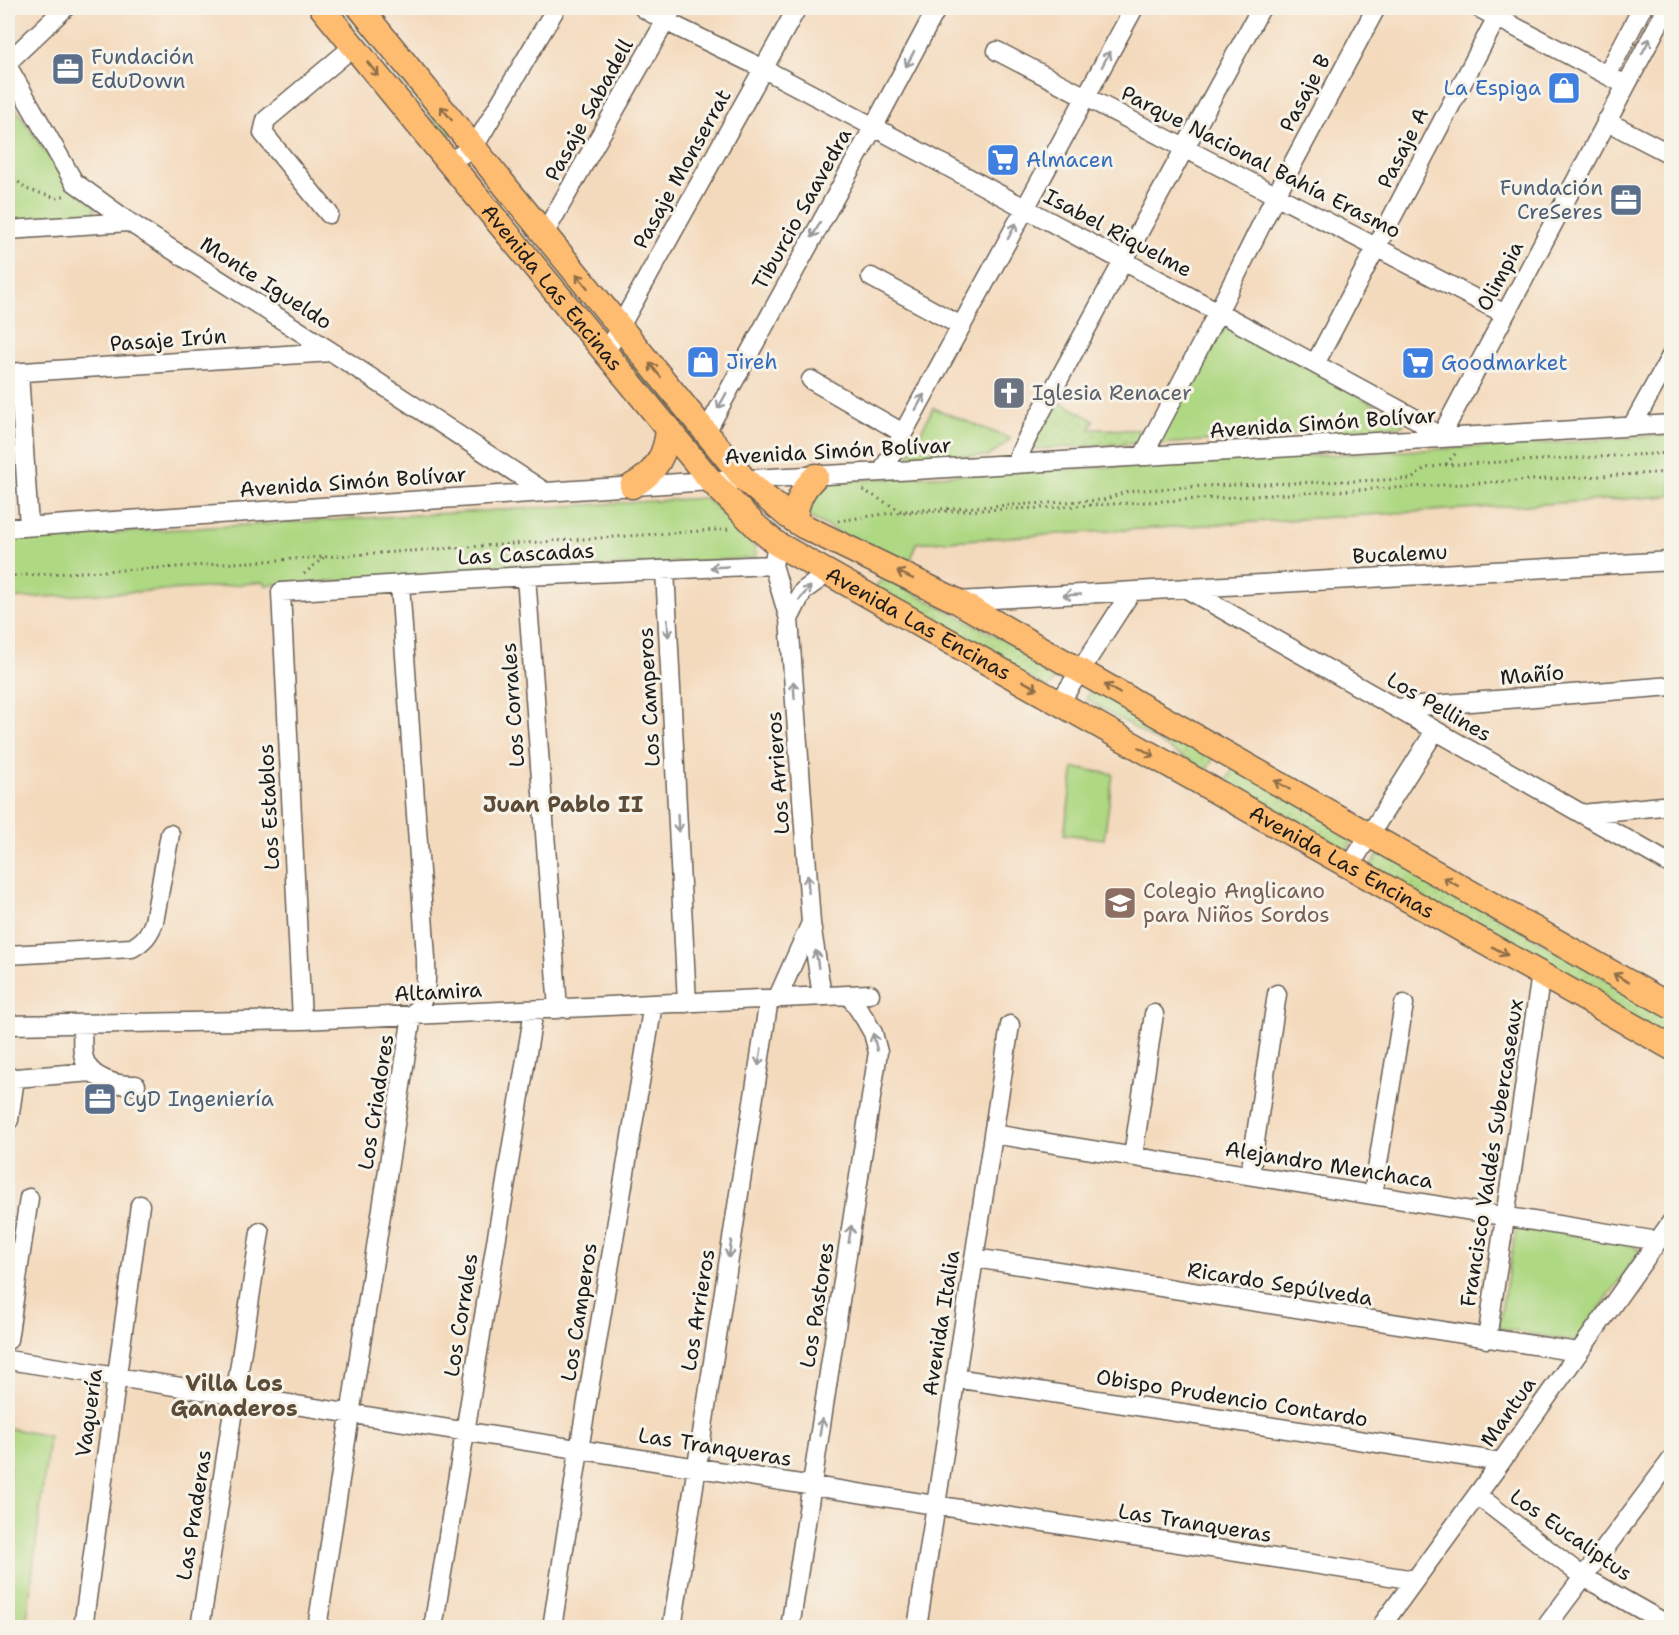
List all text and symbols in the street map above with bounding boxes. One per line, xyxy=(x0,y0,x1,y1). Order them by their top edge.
street label: Pasaje Sabadell xyxy=(538,33,640,186)
one-way arrow xyxy=(1640,38,1652,55)
place label: Fundación EduDown xyxy=(91,43,194,95)
street label: Pasaje B xyxy=(1273,49,1337,137)
one-way arrow xyxy=(903,50,915,68)
office icon: Fundación EduDown xyxy=(50,51,86,87)
one-way arrow xyxy=(1101,51,1112,69)
one-way arrow xyxy=(366,61,380,76)
shop icon: La Espiga xyxy=(1546,70,1582,106)
place label: La Espiga xyxy=(1444,74,1541,102)
street label: Parque Nacional Bahía Erasmo xyxy=(1116,79,1406,245)
street label: Pasaje Monserrat xyxy=(626,84,738,254)
street label: Pasaje A xyxy=(1371,103,1435,193)
one-way arrow xyxy=(439,105,452,121)
street label: Tiburcio Saavedra xyxy=(746,123,858,295)
supermarket icon: Almacen xyxy=(985,142,1021,178)
place label: Almacen xyxy=(1026,146,1113,174)
place label: Fundación CreSeres xyxy=(1500,174,1603,226)
street label: Isabel Riquelme xyxy=(1039,182,1197,284)
office icon: Fundación CreSeres xyxy=(1608,182,1644,218)
street label: Avenida Las Encinas xyxy=(475,198,629,377)
one-way arrow xyxy=(810,222,822,239)
one-way arrow xyxy=(1007,222,1018,240)
street label: Monte Igueldo xyxy=(195,230,337,336)
street label: Olimpia xyxy=(1470,236,1530,316)
one-way arrow xyxy=(576,273,589,289)
street label: Pasaje Irún xyxy=(109,322,227,358)
shop icon: Jireh xyxy=(685,344,721,380)
supermarket icon: Goodmarket xyxy=(1400,345,1436,381)
place label: Jireh xyxy=(726,348,778,376)
place label: Goodmarket xyxy=(1441,349,1568,377)
one-way arrow xyxy=(649,362,662,378)
church icon: Iglesia Renacer xyxy=(991,375,1027,411)
place label: Iglesia Renacer xyxy=(1032,379,1192,407)
one-way arrow xyxy=(716,393,728,410)
one-way arrow xyxy=(915,394,926,412)
street label: Avenida Simón Bolívar xyxy=(1208,401,1438,445)
street label: Avenida Simón Bolívar xyxy=(724,431,952,471)
street label: Avenida Simón Bolívar xyxy=(238,460,468,504)
street label: Las Cascadas xyxy=(457,536,595,572)
street label: Bucalemu xyxy=(1352,538,1448,570)
street label: Avenida Las Encinas xyxy=(821,560,1016,687)
one-way arrow xyxy=(710,562,730,573)
one-way arrow xyxy=(896,569,914,581)
one-way arrow xyxy=(798,585,811,601)
one-way arrow xyxy=(1063,590,1083,601)
one-way arrow xyxy=(662,618,673,638)
street label: Los Camperos xyxy=(631,626,667,768)
street label: Los Corrales xyxy=(495,642,531,768)
street label: Mañío xyxy=(1499,658,1565,692)
street label: Los Pellines xyxy=(1381,666,1497,748)
one-way arrow xyxy=(1020,680,1038,691)
one-way arrow xyxy=(788,681,799,700)
one-way arrow xyxy=(1104,683,1121,695)
street label: Los Arrieros xyxy=(760,711,796,835)
street label: Los Establos xyxy=(252,743,286,871)
one-way arrow xyxy=(1138,747,1156,758)
one-way arrow xyxy=(1273,779,1291,790)
district label: Juan Pablo II xyxy=(483,790,643,819)
street label: Avenida Las Encinas xyxy=(1244,799,1440,925)
one-way arrow xyxy=(672,812,683,832)
one-way arrow xyxy=(802,875,813,895)
one-way arrow xyxy=(1443,875,1460,887)
place label: Colegio Anglicano para Niños Sordos xyxy=(1143,877,1330,929)
school or university icon: Colegio Anglicano para Niños Sordos xyxy=(1102,885,1138,921)
one-way arrow xyxy=(1491,945,1508,957)
one-way arrow xyxy=(811,950,822,970)
one-way arrow xyxy=(1612,972,1630,983)
street label: Altamira xyxy=(393,976,483,1008)
street label: Francisco Valdés Subercaseaux xyxy=(1454,997,1530,1309)
street label: Los Criadores xyxy=(351,1032,401,1172)
one-way arrow xyxy=(869,1032,880,1051)
one-way arrow xyxy=(755,1046,766,1066)
office icon: CyD Ingeniería xyxy=(82,1081,118,1117)
place label: CyD Ingeniería xyxy=(123,1085,274,1113)
street label: Alejandro Menchaca xyxy=(1223,1135,1435,1195)
one-way arrow xyxy=(845,1225,856,1245)
one-way arrow xyxy=(725,1239,736,1259)
street label: Los Pastores xyxy=(793,1240,841,1370)
street label: Los Camperos xyxy=(554,1241,604,1383)
street label: Los Arrieros xyxy=(675,1247,721,1373)
street label: Avenida Italia xyxy=(916,1248,966,1398)
street label: Los Corrales xyxy=(437,1251,485,1379)
street label: Ricardo Sepúlveda xyxy=(1185,1256,1375,1312)
street label: Obispo Prudencio Contardo xyxy=(1094,1363,1370,1433)
street label: Vaquería xyxy=(69,1367,109,1459)
district label: Villa Los Ganaderos xyxy=(170,1369,298,1423)
street label: Mantua xyxy=(1474,1371,1542,1453)
one-way arrow xyxy=(815,1418,826,1437)
street label: Las Tranqueras xyxy=(636,1421,794,1473)
street label: Las Praderas xyxy=(170,1448,218,1582)
street label: Los Eucaliptus xyxy=(1504,1482,1638,1588)
street label: Las Tranqueras xyxy=(1116,1497,1274,1549)

